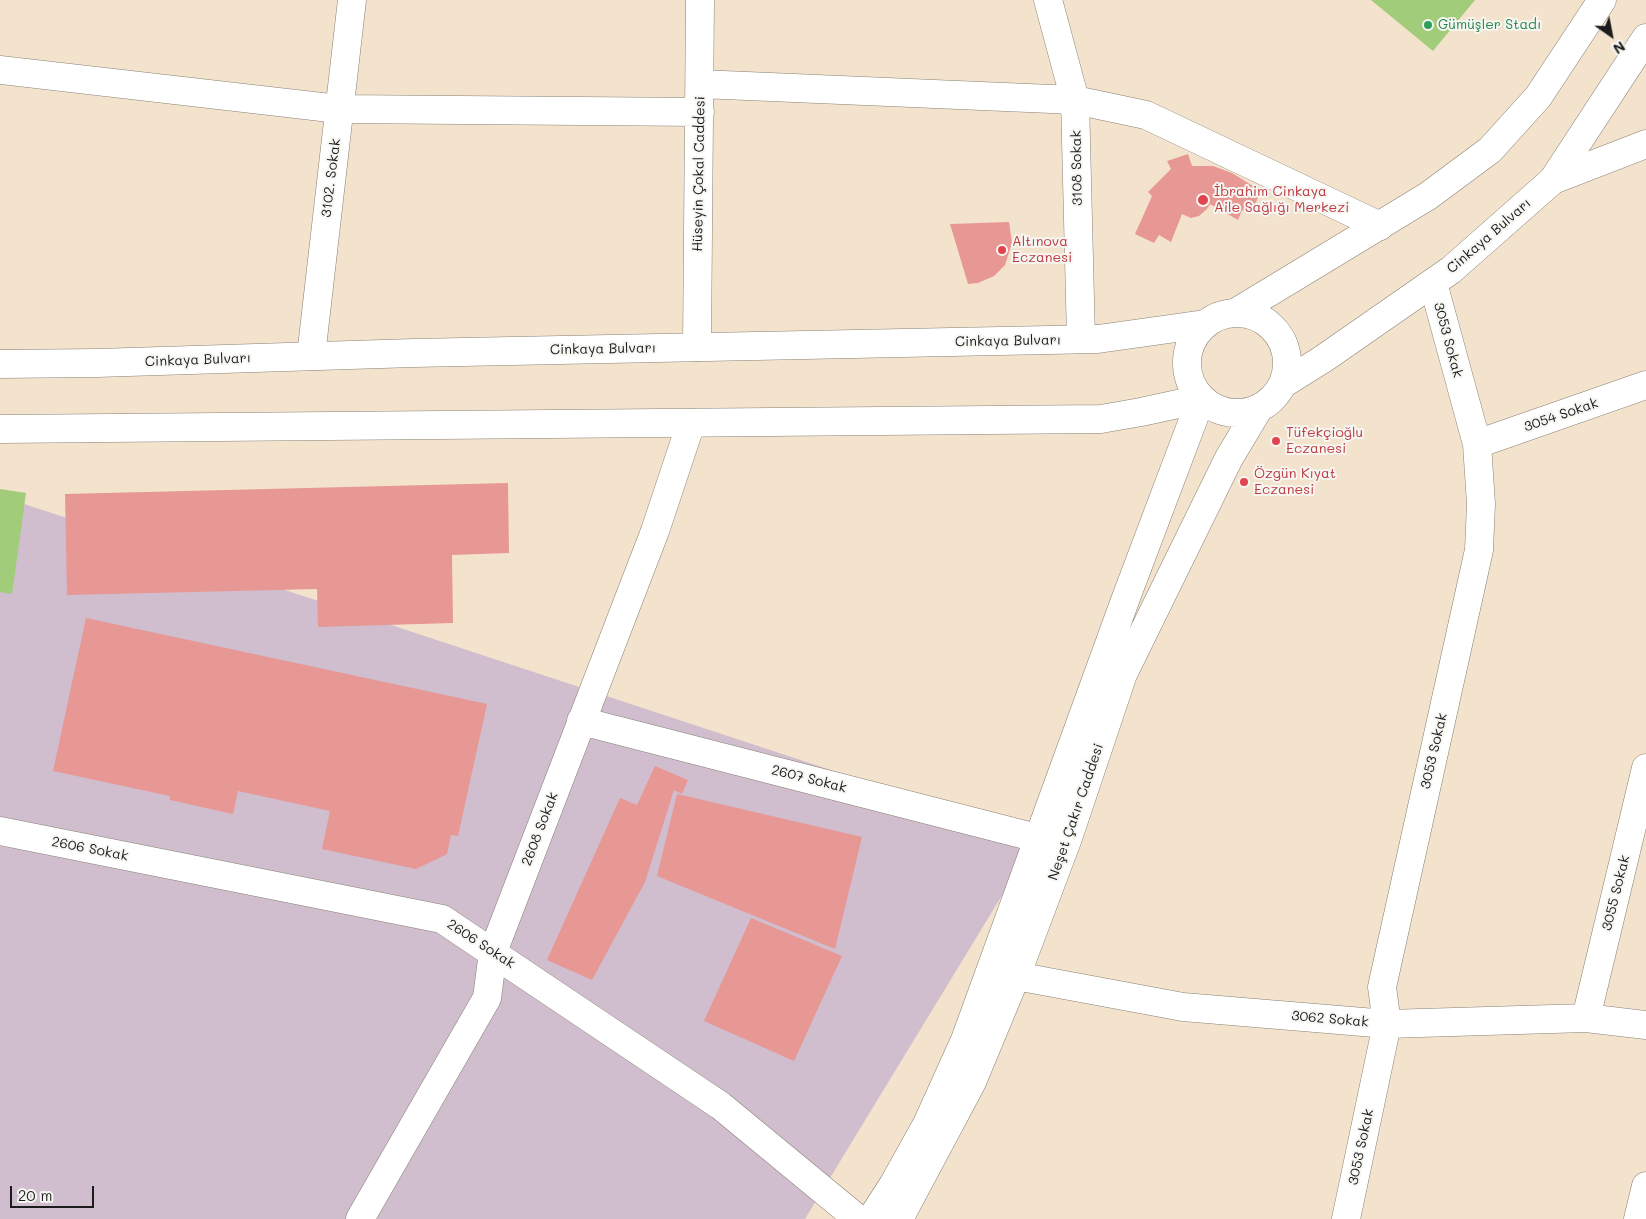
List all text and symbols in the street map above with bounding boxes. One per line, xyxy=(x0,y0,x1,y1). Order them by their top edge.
north arrow xyxy=(1586,10,1636,60)
place label: Gümüşler Stadı xyxy=(1438,17,1541,33)
marker: Gümüşler Stadı xyxy=(1422,19,1434,31)
text: N xyxy=(1610,37,1629,59)
street label: Hüseyin Çokal Caddesi xyxy=(689,96,709,252)
street label: 3108 Sokak xyxy=(1068,130,1086,206)
street label: 3102. Sokak xyxy=(318,138,344,218)
place label: İbrahim Cinkaya Aile Sağlığı Merkezi xyxy=(1214,184,1349,216)
marker: İbrahim Cinkaya Aile Sağlığı Merkezi xyxy=(1196,193,1210,207)
street label: Cinkaya Bulvarı xyxy=(1443,195,1535,277)
place label: Altınova Eczanesi xyxy=(1012,234,1072,266)
marker: Altınova Eczanesi xyxy=(996,244,1008,256)
street label: 3053 Sokak xyxy=(1430,300,1466,380)
street label: Cinkaya Bulvarı xyxy=(955,332,1061,350)
street label: Cinkaya Bulvarı xyxy=(550,340,656,358)
street label: Cinkaya Bulvarı xyxy=(145,350,251,370)
street label: 3054 Sokak xyxy=(1522,394,1600,436)
place label: Tüfekçioğlu Eczanesi xyxy=(1286,425,1363,458)
marker: Tüfekçioğlu Eczanesi xyxy=(1270,435,1282,447)
place label: Özgün Kıyat Eczanesi xyxy=(1254,466,1336,498)
marker: Özgün Kıyat Eczanesi xyxy=(1238,476,1250,488)
street label: 3053 Sokak xyxy=(1417,711,1451,791)
street label: Neşet Çakır Caddesi xyxy=(1045,741,1107,883)
street label: 2607 Sokak xyxy=(770,762,848,796)
street label: 2608 Sokak xyxy=(518,790,562,868)
street label: 2606 Sokak xyxy=(50,833,130,865)
street label: 3055 Sokak xyxy=(1598,853,1634,933)
street label: 2606 Sokak xyxy=(444,916,518,972)
street label: 3062 Sokak xyxy=(1291,1007,1369,1031)
street label: 3053 Sokak xyxy=(1345,1107,1377,1187)
scale bar xyxy=(12,1176,96,1208)
text: 20 m xyxy=(18,1185,52,1205)

